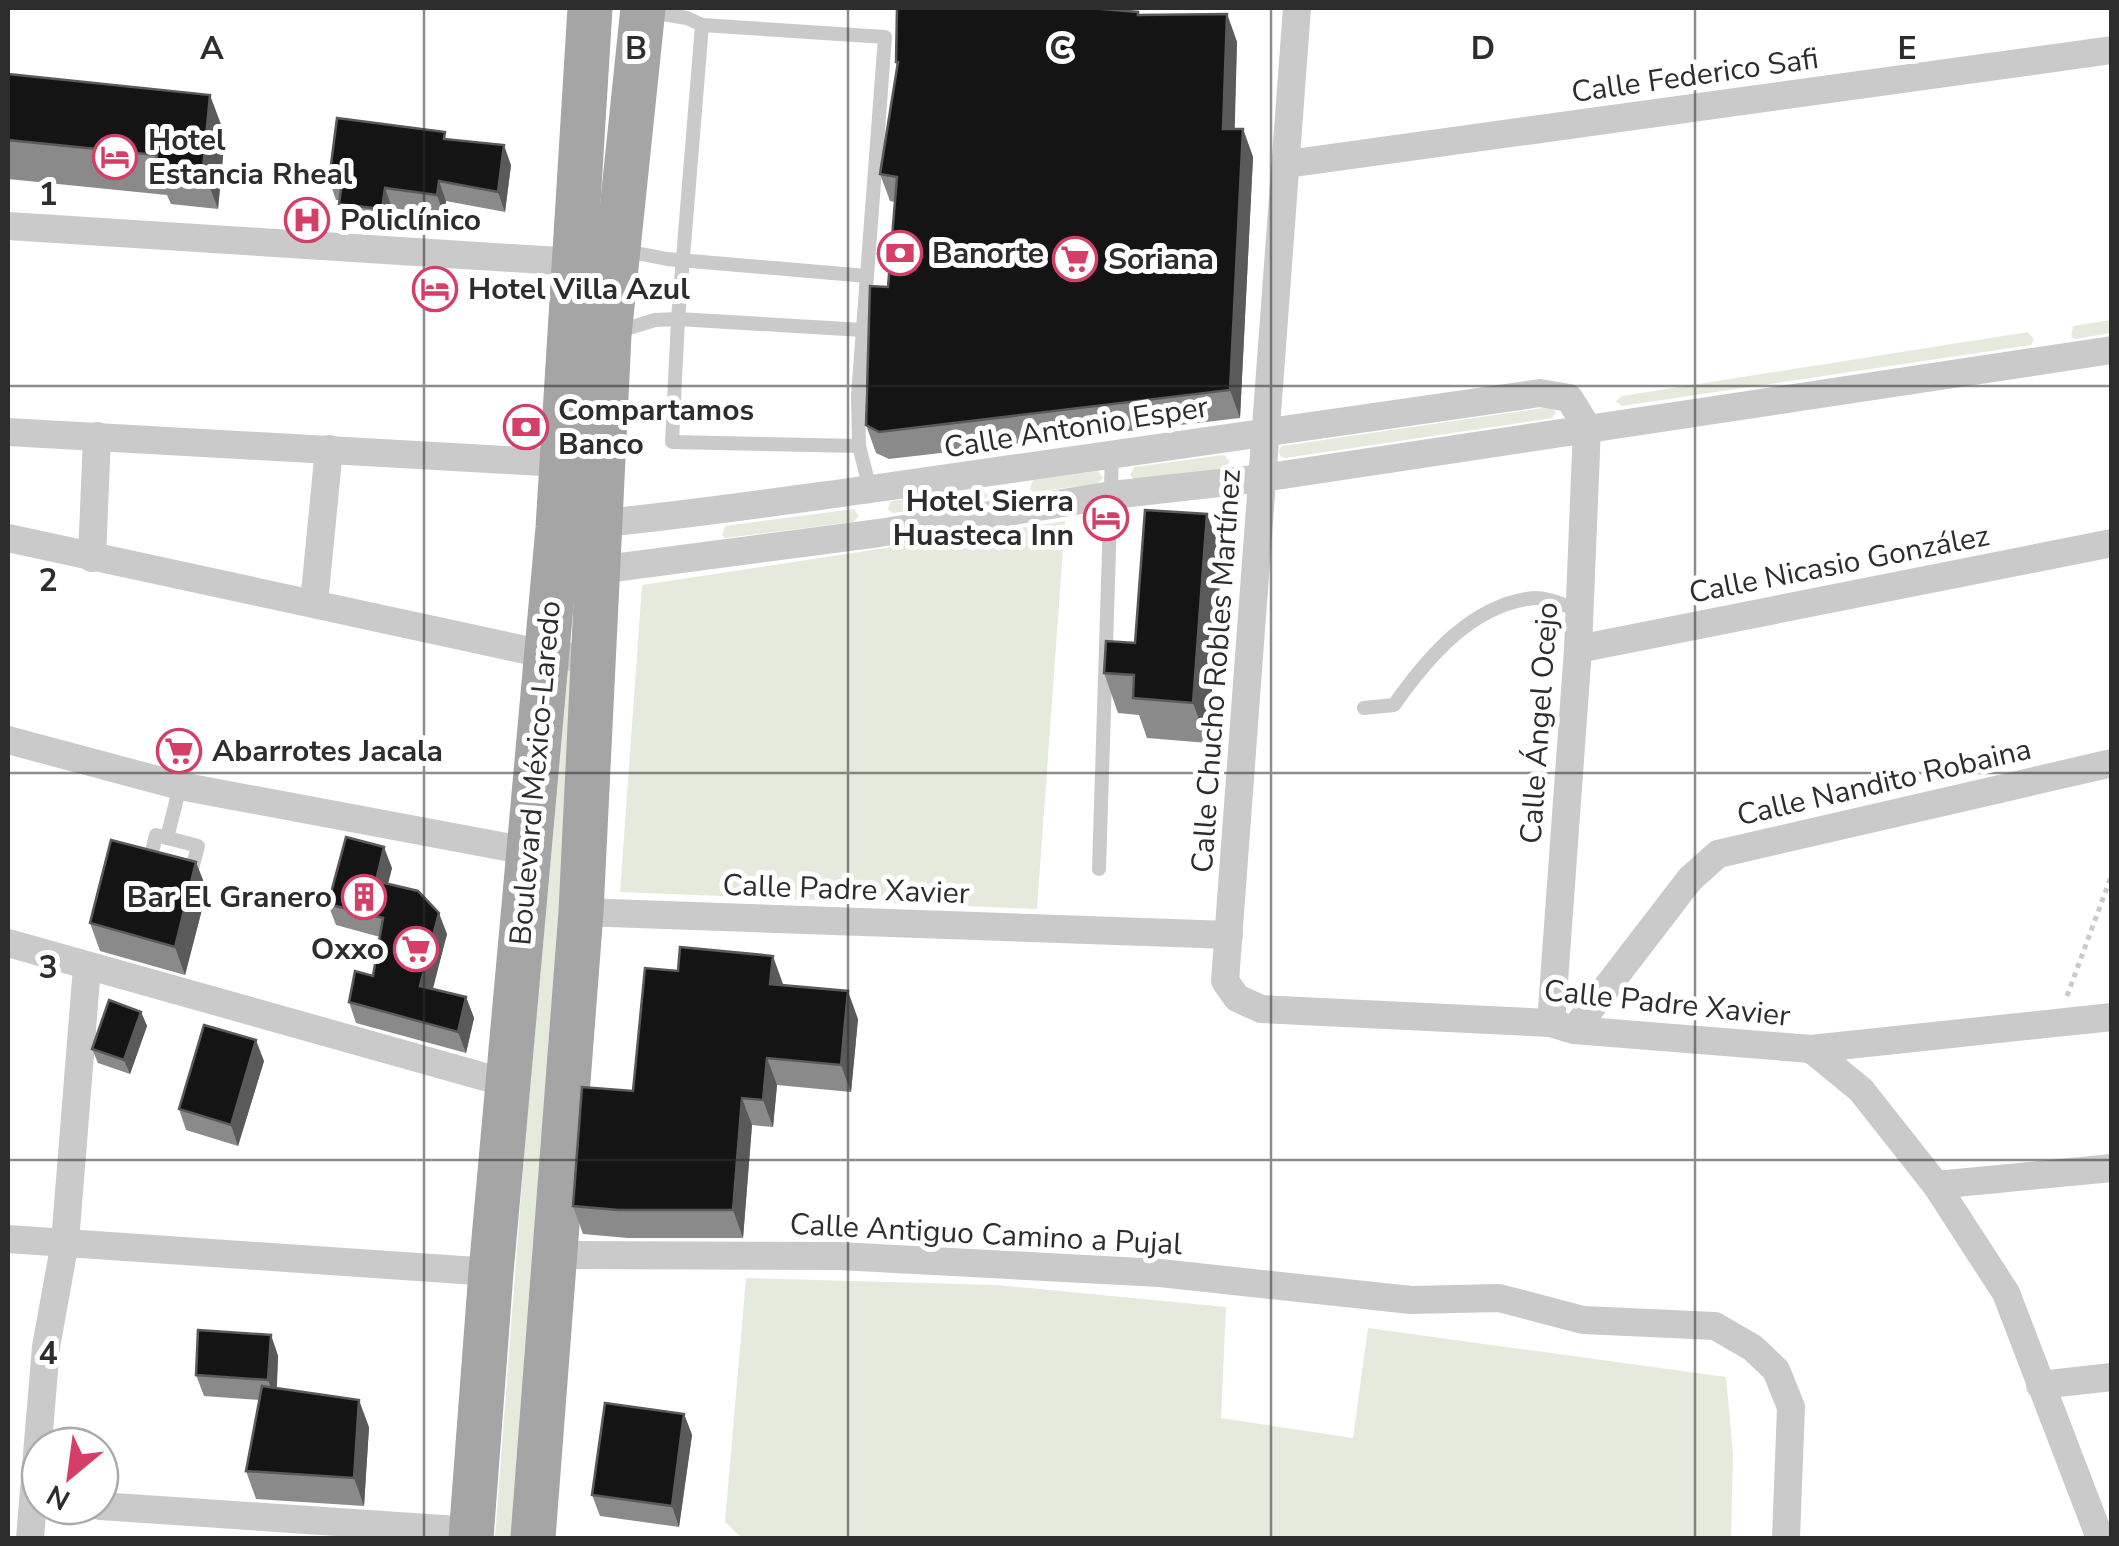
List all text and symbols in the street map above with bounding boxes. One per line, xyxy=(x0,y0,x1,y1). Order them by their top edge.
text: A xyxy=(200,27,224,70)
text: B xyxy=(625,27,647,70)
text: C xyxy=(1049,27,1071,70)
text: D xyxy=(1471,27,1495,70)
text: E xyxy=(1897,27,1917,70)
street label: Calle Federico Safi xyxy=(1569,38,1821,113)
place label: Hotel Estancia Rheal xyxy=(148,120,353,195)
hotel icon: Hotel Estancia Rheal xyxy=(92,134,138,180)
text: 1 xyxy=(38,173,58,216)
hospital icon: Policlínico xyxy=(284,197,330,243)
place label: Policlínico xyxy=(340,200,481,241)
bank icon: Banorte xyxy=(877,230,923,276)
place label: Banorte xyxy=(932,233,1044,274)
supermarket icon: Soriana xyxy=(1052,236,1098,282)
place label: Soriana xyxy=(1108,239,1214,280)
hotel icon: Hotel Villa Azul xyxy=(412,266,458,312)
place label: Hotel Villa Azul xyxy=(468,269,690,310)
street label: Calle Antonio Esper xyxy=(941,386,1211,469)
place label: Compartamos Banco xyxy=(558,390,754,465)
bank icon: Compartamos Banco xyxy=(503,404,549,450)
street label: Calle Chucho Robles Martínez xyxy=(1182,468,1251,874)
place label: Hotel Sierra Huasteca Inn xyxy=(893,481,1074,556)
hotel icon: Hotel Sierra Huasteca Inn xyxy=(1083,495,1129,541)
street label: Calle Nicasio González xyxy=(1685,515,1993,614)
text: 2 xyxy=(38,559,58,602)
street label: Boulevard México-Laredo xyxy=(500,599,571,947)
street label: Calle Ángel Ocejo xyxy=(1511,601,1568,845)
supermarket icon: Abarrotes Jacala xyxy=(156,728,202,774)
street label: Calle Nandito Robaina xyxy=(1733,729,2035,836)
place label: Abarrotes Jacala xyxy=(212,731,443,772)
street label: Calle Padre Xavier xyxy=(722,865,970,914)
building icon: Bar El Granero xyxy=(341,874,387,920)
place label: Bar El Granero xyxy=(127,877,332,918)
supermarket icon: Oxxo xyxy=(393,926,439,972)
place label: Oxxo xyxy=(311,929,384,970)
text: 3 xyxy=(38,946,58,989)
street label: Calle Padre Xavier xyxy=(1542,970,1792,1037)
street label: Calle Antiguo Camino a Pujal xyxy=(789,1204,1183,1265)
text: 4 xyxy=(38,1332,58,1375)
north arrow xyxy=(20,1426,120,1526)
text: N xyxy=(40,1475,77,1519)

